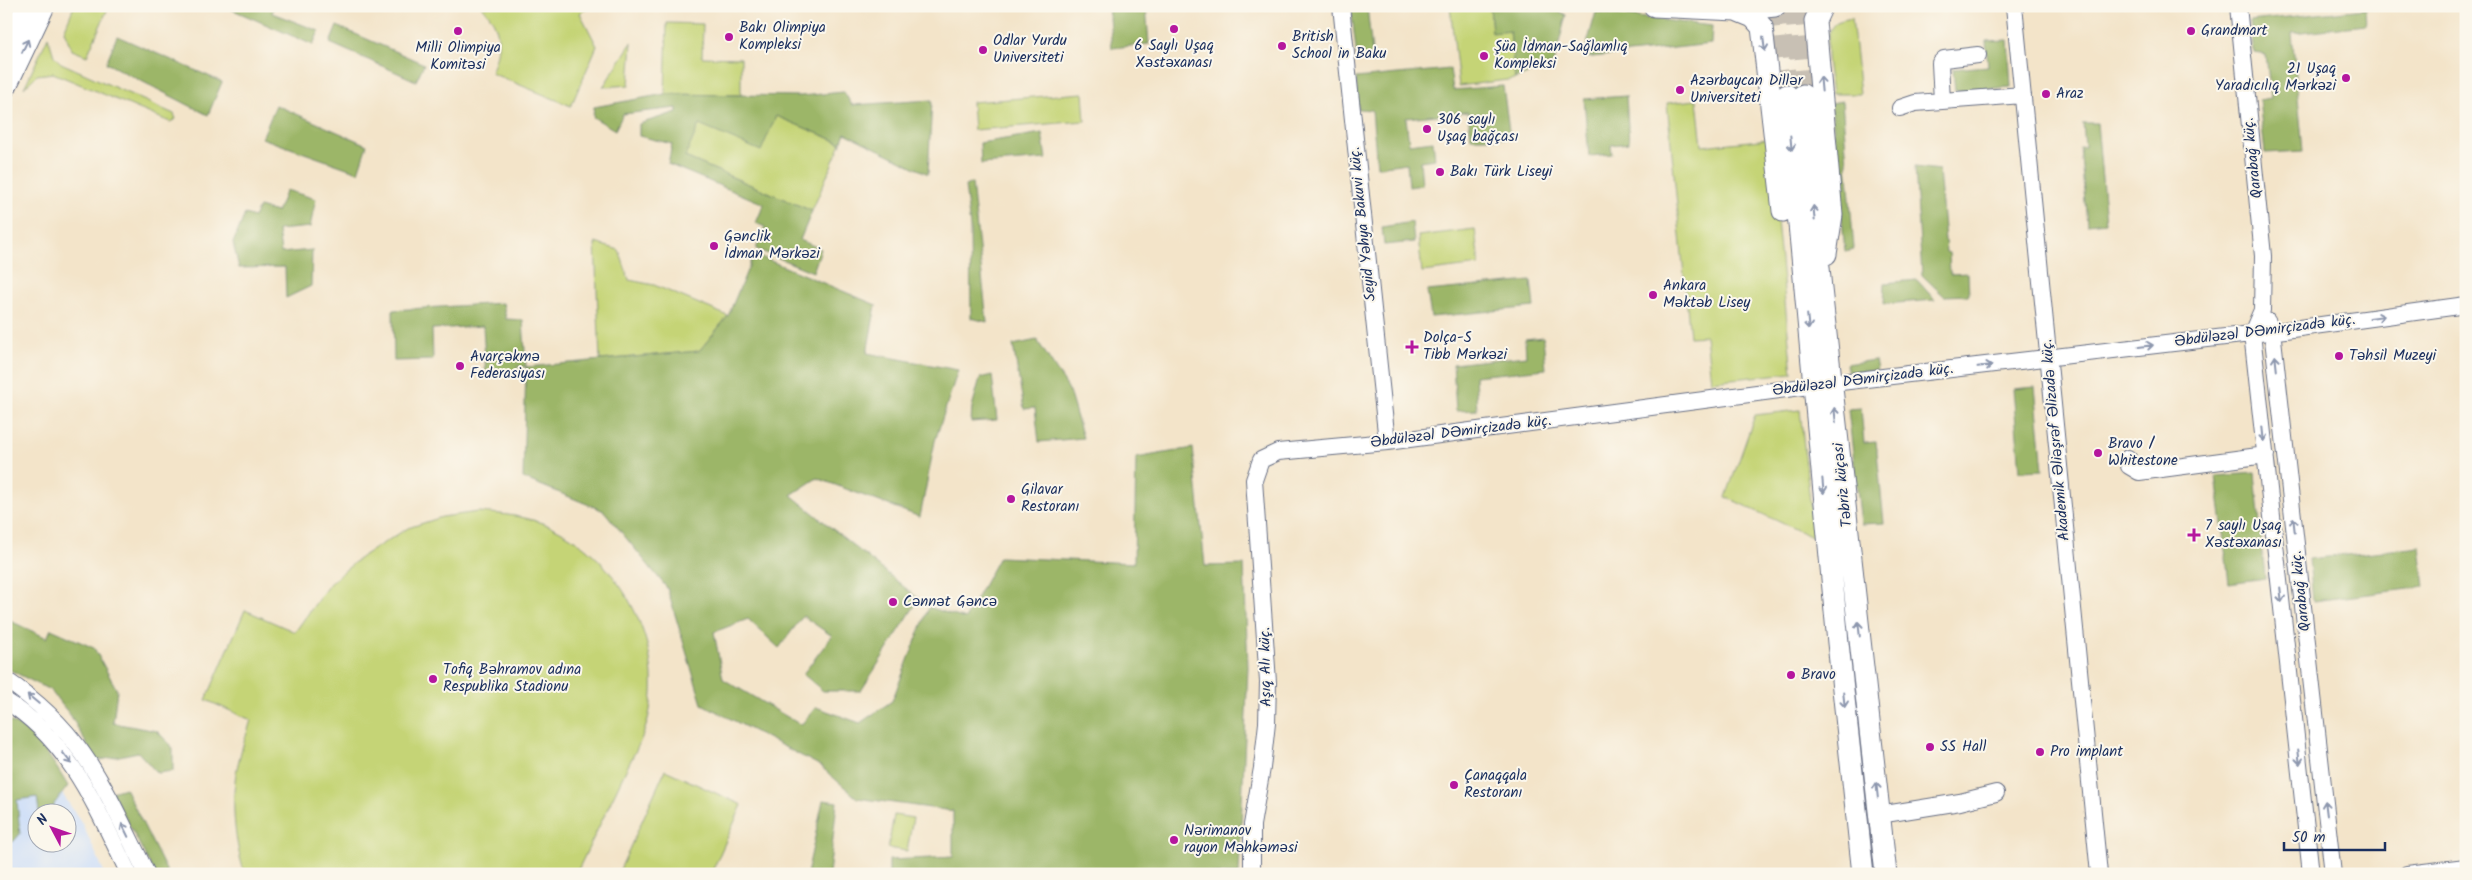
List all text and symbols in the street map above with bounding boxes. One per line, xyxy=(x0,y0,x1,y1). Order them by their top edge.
place label: Bakı Olimpiya Kompleksi xyxy=(739,16,826,57)
place label: Grandmart xyxy=(2201,19,2268,43)
marker: 6 Saylı Uşaq Xəstəxanası xyxy=(1168,23,1180,35)
marker: Milli Olimpiya Komitəsi xyxy=(452,25,464,37)
place label: British School in Baku xyxy=(1292,25,1386,66)
marker: Grandmart xyxy=(2185,25,2197,37)
place label: Odlar Yurdu Universiteti xyxy=(993,29,1067,70)
marker: Bakı Olimpiya Kompleksi xyxy=(723,31,735,43)
place label: 6 Saylı Uşaq Xəstəxanası xyxy=(1134,34,1214,75)
place label: Şüa İdman-Sağlamlıq Kompleksi xyxy=(1494,35,1628,76)
one-way arrow xyxy=(1759,35,1769,51)
place label: Milli Olimpiya Komitəsi xyxy=(415,36,501,77)
one-way arrow xyxy=(21,39,30,54)
marker: British School in Baku xyxy=(1276,40,1288,52)
marker: Odlar Yurdu Universiteti xyxy=(977,44,989,56)
marker: Şüa İdman-Sağlamlıq Kompleksi xyxy=(1478,50,1490,62)
place label: 21 Uşaq Yaradıcılıq Mərkəzi xyxy=(2215,57,2337,98)
place label: Azərbaycan Dillər Universiteti xyxy=(1690,69,1804,110)
marker: 21 Uşaq Yaradıcılıq Mərkəzi xyxy=(2340,72,2352,84)
one-way arrow xyxy=(1816,76,1825,92)
place label: Araz xyxy=(2056,82,2084,106)
marker: Azərbaycan Dillər Universiteti xyxy=(1674,84,1686,96)
marker: Araz xyxy=(2040,88,2052,100)
place label: 306 saylı Uşaq bağçası xyxy=(1437,108,1519,149)
street label: Qarabağ küç. xyxy=(2237,116,2269,200)
marker: 306 saylı Uşaq bağçası xyxy=(1421,123,1433,135)
one-way arrow xyxy=(1787,135,1796,151)
street label: Seyid Yəhya Bakuvi küç. xyxy=(1343,146,1383,302)
place label: Bakı Türk Liseyi xyxy=(1450,160,1554,184)
marker: Bakı Türk Liseyi xyxy=(1434,166,1446,178)
one-way arrow xyxy=(1810,205,1819,221)
place label: Gənclik İdman Mərkəzi xyxy=(724,225,821,266)
marker: Gənclik İdman Mərkəzi xyxy=(708,240,720,252)
place label: Ankara Məktəb Lisey xyxy=(1663,274,1751,315)
marker: Ankara Məktəb Lisey xyxy=(1647,289,1659,301)
street label: Əbdüləzəl DƏmirçizadə küç. xyxy=(2173,308,2357,354)
one-way arrow xyxy=(2369,312,2385,322)
one-way arrow xyxy=(1803,314,1812,330)
place label: Dolça-S Tibb Mərkəzi xyxy=(1423,326,1508,367)
street label: Akademik Əliəşrəf Əlizadə küç. xyxy=(2035,338,2077,542)
marker: Dolça-S Tibb Mərkəzi xyxy=(1405,340,1419,354)
one-way arrow xyxy=(2138,341,2154,351)
place label: Təhsil Muzeyi xyxy=(2349,344,2437,368)
place label: Avarçəkmə Federasiyası xyxy=(470,345,545,386)
marker: Təhsil Muzeyi xyxy=(2333,350,2345,362)
one-way arrow xyxy=(2271,356,2281,372)
street label: Əbdüləzəl DƏmirçizadə küç. xyxy=(1771,357,1955,403)
marker: Avarçəkmə Federasiyası xyxy=(454,360,466,372)
one-way arrow xyxy=(1977,361,1993,371)
one-way arrow xyxy=(1830,408,1840,424)
street label: Əbdüləzəl DƏmirçizadə küç. xyxy=(1369,409,1553,455)
one-way arrow xyxy=(2258,425,2268,441)
place label: Bravo / Whitestone xyxy=(2108,432,2178,473)
street label: Təbriz küçəsi xyxy=(1826,440,1859,528)
marker: Bravo / Whitestone xyxy=(2092,447,2104,459)
place label: Gilavar Restoranı xyxy=(1021,478,1079,519)
one-way arrow xyxy=(1819,478,1828,494)
marker: Gilavar Restoranı xyxy=(1005,493,1017,505)
place label: 7 saylı Uşaq Xəstəxanası xyxy=(2205,514,2282,555)
one-way arrow xyxy=(2289,517,2298,533)
marker: 7 saylı Uşaq Xəstəxanası xyxy=(2187,528,2201,542)
street label: Qarabağ küç. xyxy=(2285,549,2317,633)
one-way arrow xyxy=(2276,587,2286,603)
place label: Cənnət Gəncə xyxy=(903,590,997,614)
marker: Cənnət Gəncə xyxy=(887,596,899,608)
one-way arrow xyxy=(1854,621,1864,637)
street label: Aşıq Alı küç. xyxy=(1253,627,1279,707)
place label: Tofiq Bəhramov adına Respublika Stadionu xyxy=(443,658,581,699)
place label: Bravo xyxy=(1801,663,1836,687)
marker: Bravo xyxy=(1785,669,1797,681)
marker: Tofiq Bəhramov adına Respublika Stadionu xyxy=(427,673,439,685)
one-way arrow xyxy=(1839,692,1849,708)
one-way arrow xyxy=(26,693,39,704)
place label: SS Hall xyxy=(1940,735,1987,759)
place label: Pro implant xyxy=(2050,740,2123,764)
marker: SS Hall xyxy=(1924,741,1936,753)
marker: Pro implant xyxy=(2034,746,2046,758)
one-way arrow xyxy=(2294,748,2304,764)
one-way arrow xyxy=(61,751,72,764)
place label: Çanaqqala Restoranı xyxy=(1464,764,1527,805)
marker: Çanaqqala Restoranı xyxy=(1448,779,1460,791)
one-way arrow xyxy=(1872,783,1882,799)
one-way arrow xyxy=(2321,800,2331,816)
north arrow xyxy=(28,802,78,852)
text: N xyxy=(32,809,54,831)
place label: Nərimanov rayon Məhkəməsi xyxy=(1184,819,1299,860)
scale bar xyxy=(2284,820,2386,852)
one-way arrow xyxy=(120,823,129,838)
text: 50 m xyxy=(2292,826,2326,850)
marker: Nərimanov rayon Məhkəməsi xyxy=(1168,834,1180,846)

